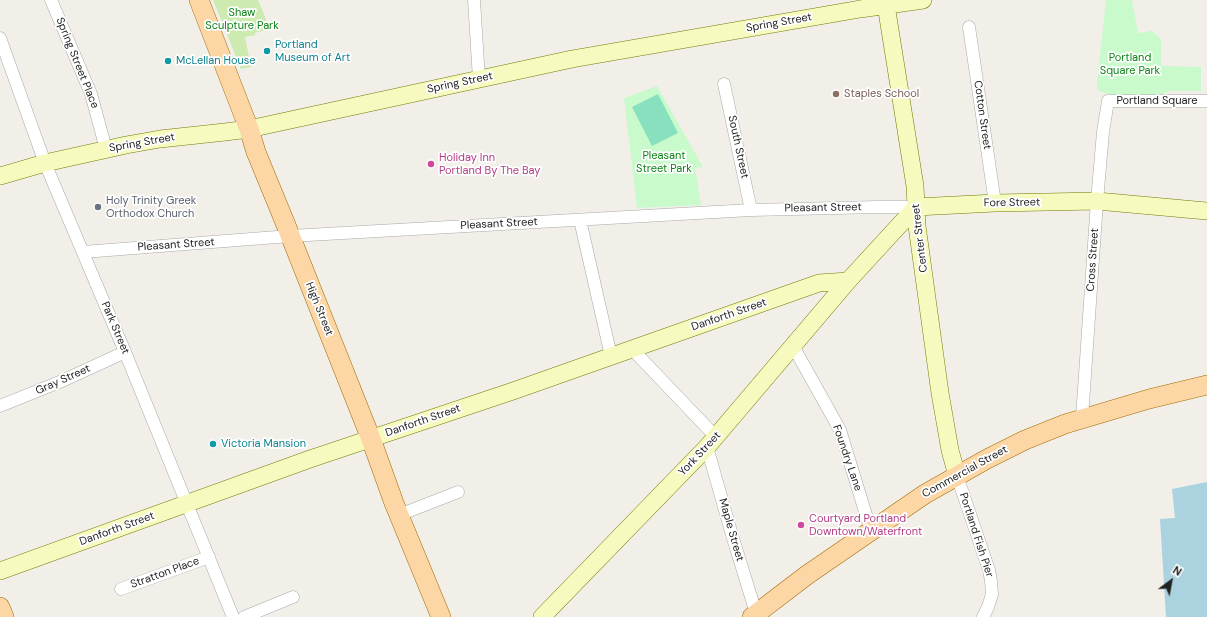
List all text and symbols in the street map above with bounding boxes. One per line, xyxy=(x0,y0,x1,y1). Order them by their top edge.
park label: Shaw Sculpture Park xyxy=(205,6,279,32)
street label: Spring Street xyxy=(745,11,813,35)
street label: Spring Street Place xyxy=(53,16,101,110)
place label: Portland Museum of Art xyxy=(275,38,350,64)
marker: Portland Museum of Art xyxy=(262,46,272,56)
park label: Portland Square Park xyxy=(1100,51,1160,77)
place label: McLellan House xyxy=(176,54,256,68)
marker: McLellan House xyxy=(163,56,173,66)
street label: Spring Street xyxy=(426,70,494,96)
street label: Cotton Street xyxy=(971,80,993,150)
place label: Staples School xyxy=(844,87,919,101)
marker: Staples School xyxy=(831,89,841,99)
street label: Portland Square xyxy=(1116,94,1198,108)
street label: South Street xyxy=(725,114,751,180)
street label: Spring Street xyxy=(108,131,176,155)
park label: Pleasant Street Park xyxy=(636,149,692,175)
place label: Holiday Inn Portland By The Bay xyxy=(439,151,540,177)
marker: Holiday Inn Portland By The Bay xyxy=(426,159,436,169)
place label: Holy Trinity Greek Orthodox Church xyxy=(106,194,196,220)
street label: Fore Street xyxy=(984,196,1040,210)
street label: Pleasant Street xyxy=(784,201,862,215)
marker: Holy Trinity Greek Orthodox Church xyxy=(93,202,103,212)
street label: Center Street xyxy=(909,203,931,273)
street label: Pleasant Street xyxy=(460,215,538,233)
street label: Cross Street xyxy=(1084,228,1102,292)
street label: Pleasant Street xyxy=(137,236,215,254)
street label: High Street xyxy=(302,280,336,338)
street label: Danforth Street xyxy=(690,296,768,334)
street label: Park Street xyxy=(98,300,132,356)
street label: Gray Street xyxy=(34,362,92,398)
street label: Danforth Street xyxy=(384,402,462,440)
street label: Foundry Lane xyxy=(830,423,864,493)
street label: York Street xyxy=(676,429,724,479)
place label: Victoria Mansion xyxy=(221,437,306,451)
marker: Victoria Mansion xyxy=(208,439,218,449)
street label: Commercial Street xyxy=(920,443,1010,501)
street label: Portland Fish Pier xyxy=(956,491,996,579)
street label: Maple Street xyxy=(716,497,746,563)
street label: Danforth Street xyxy=(78,509,156,549)
place label: Courtyard Portland Downtown/Waterfront xyxy=(809,512,922,538)
marker: Courtyard Portland Downtown/Waterfront xyxy=(796,520,806,530)
street label: Stratton Place xyxy=(129,554,201,592)
north arrow xyxy=(1151,561,1191,601)
text: N xyxy=(1170,563,1184,579)

